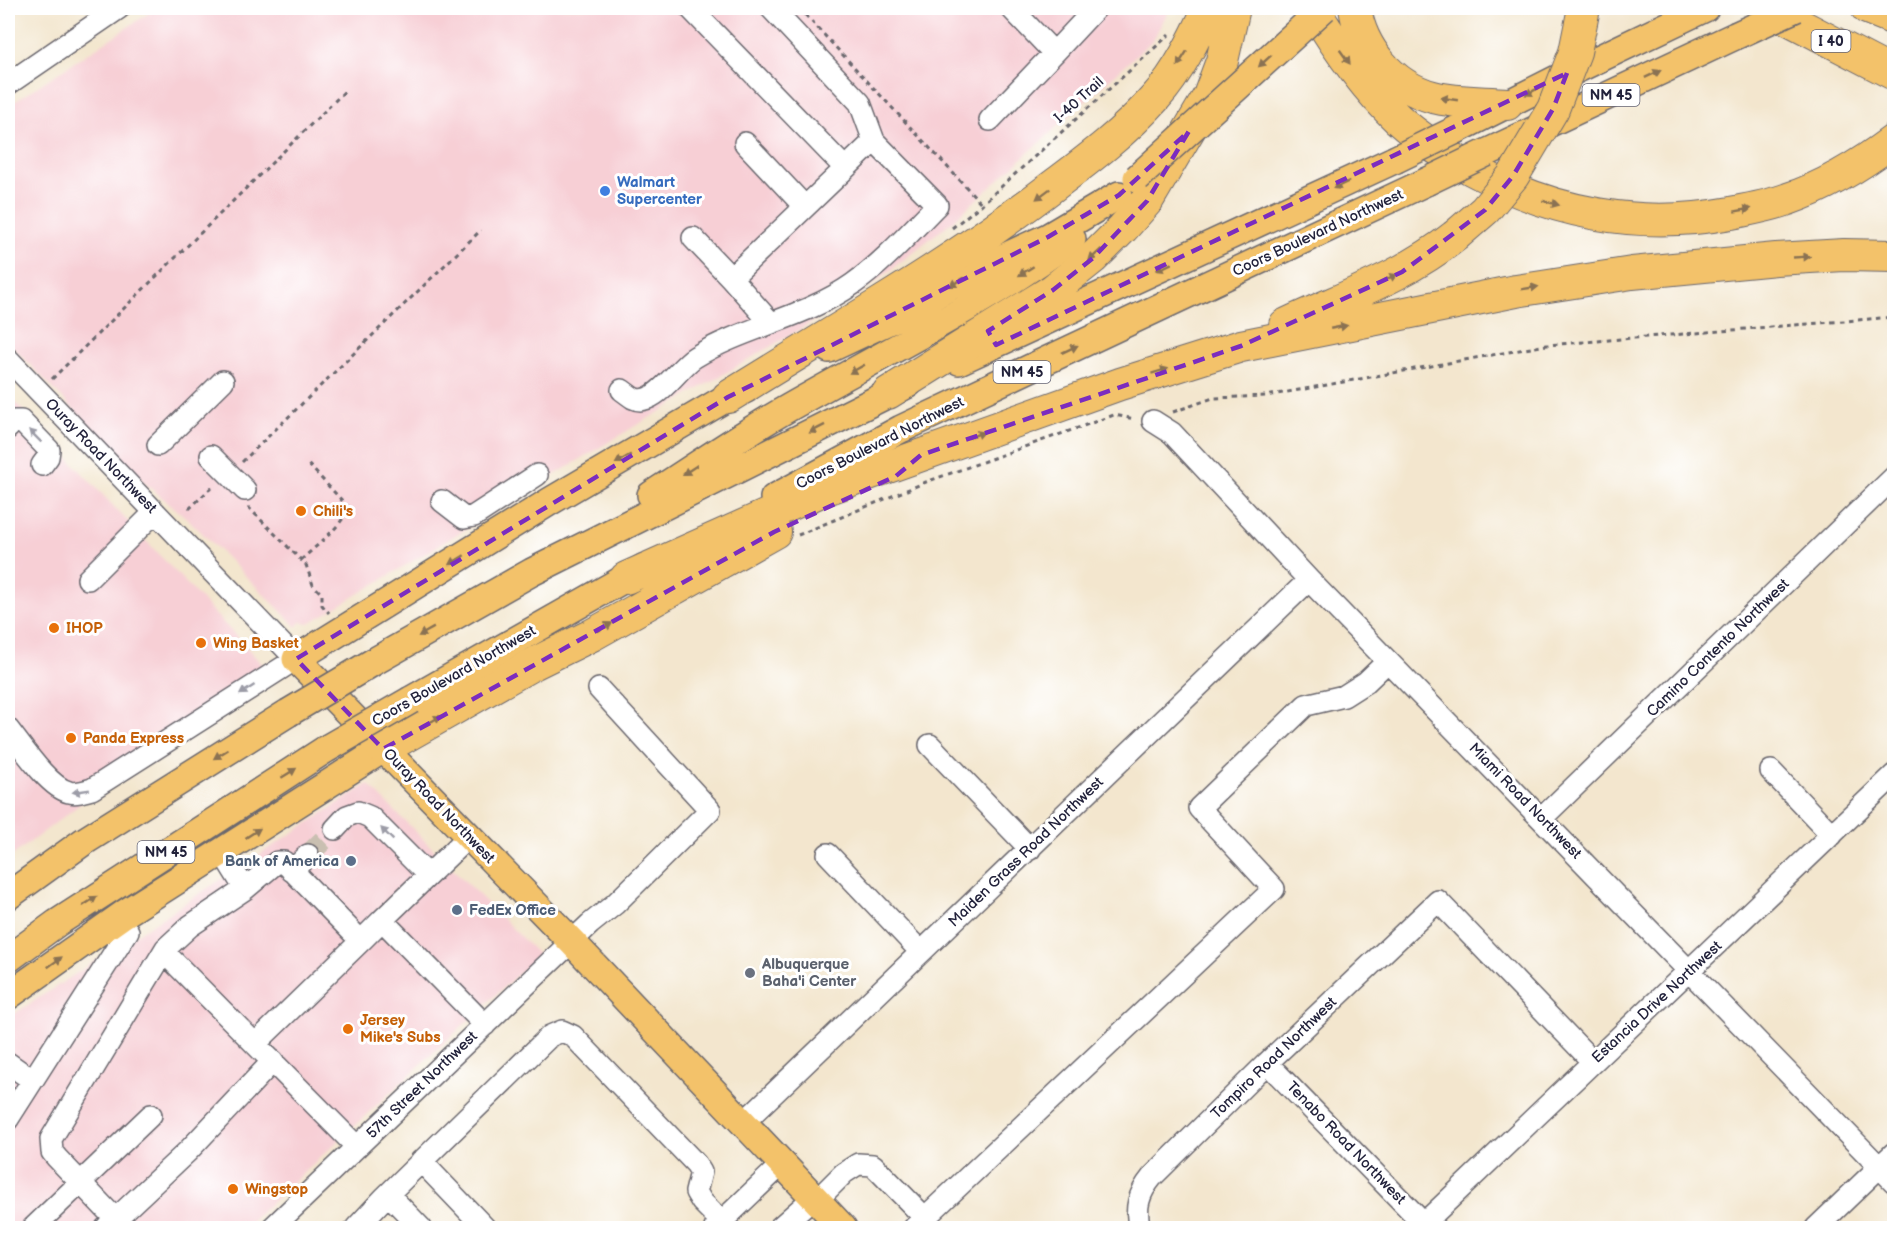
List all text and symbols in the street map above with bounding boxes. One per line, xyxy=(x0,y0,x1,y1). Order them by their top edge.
road number: I 40 xyxy=(1812,30,1850,52)
one-way arrow xyxy=(1339,48,1351,64)
one-way arrow xyxy=(1177,51,1188,67)
one-way arrow xyxy=(1258,54,1273,68)
one-way arrow xyxy=(1645,70,1662,79)
street label: I-40 Trail xyxy=(1050,73,1108,127)
road number: NM 45 xyxy=(1582,84,1640,106)
one-way arrow xyxy=(1524,86,1541,96)
one-way arrow xyxy=(1439,94,1458,103)
place label: Walmart Supercenter xyxy=(617,173,703,209)
one-way arrow xyxy=(1332,180,1349,189)
marker: Walmart Supercenter xyxy=(598,184,612,198)
street label: Coors Boulevard Northwest xyxy=(1230,185,1407,281)
one-way arrow xyxy=(1036,187,1051,199)
one-way arrow xyxy=(1542,199,1560,209)
one-way arrow xyxy=(1734,205,1753,214)
one-way arrow xyxy=(1088,248,1103,261)
one-way arrow xyxy=(1793,253,1812,262)
one-way arrow xyxy=(1156,263,1173,272)
one-way arrow xyxy=(1018,265,1034,277)
one-way arrow xyxy=(1381,273,1399,283)
one-way arrow xyxy=(949,277,965,288)
one-way arrow xyxy=(1521,284,1540,293)
one-way arrow xyxy=(1330,322,1349,331)
one-way arrow xyxy=(1062,345,1079,354)
road number: NM 45 xyxy=(994,361,1050,383)
one-way arrow xyxy=(848,364,865,374)
one-way arrow xyxy=(1151,366,1169,375)
street label: Coors Boulevard Northwest xyxy=(793,392,968,494)
street label: Ouray Road Northwest xyxy=(41,395,161,518)
one-way arrow xyxy=(808,424,825,434)
one-way arrow xyxy=(29,430,43,444)
one-way arrow xyxy=(967,430,985,440)
one-way arrow xyxy=(615,453,631,464)
one-way arrow xyxy=(682,464,698,475)
place label: Chili's xyxy=(313,502,353,521)
marker: Chili's xyxy=(294,504,308,518)
one-way arrow xyxy=(448,554,465,565)
street label: Camino Contento Northwest xyxy=(1643,575,1794,721)
place label: IHOP xyxy=(66,619,103,638)
marker: IHOP xyxy=(47,621,61,635)
street label: Coors Boulevard Northwest xyxy=(369,621,540,731)
one-way arrow xyxy=(597,622,614,632)
one-way arrow xyxy=(417,627,434,637)
place label: Wing Basket xyxy=(213,634,299,653)
marker: Wing Basket xyxy=(194,636,208,650)
one-way arrow xyxy=(238,685,255,696)
one-way arrow xyxy=(426,715,442,726)
place label: Panda Express xyxy=(83,729,184,748)
marker: Panda Express xyxy=(64,731,78,745)
street label: Miami Road Northwest xyxy=(1465,739,1586,863)
street label: Ouray Road Northwest xyxy=(379,745,499,868)
one-way arrow xyxy=(213,749,229,760)
one-way arrow xyxy=(281,768,297,779)
street label: Maiden Grass Road Northwest xyxy=(945,773,1108,931)
one-way arrow xyxy=(71,787,90,796)
one-way arrow xyxy=(245,827,261,838)
one-way arrow xyxy=(380,827,394,841)
road number: NM 45 xyxy=(138,841,195,863)
place label: Bank of America xyxy=(225,852,339,871)
marker: Bank of America xyxy=(344,854,358,868)
one-way arrow xyxy=(82,896,98,907)
place label: FedEx Office xyxy=(469,901,556,920)
marker: FedEx Office xyxy=(450,903,464,917)
street label: Estancia Drive Northwest xyxy=(1588,937,1726,1067)
place label: Albuquerque Baha'i Center xyxy=(761,955,857,991)
one-way arrow xyxy=(48,957,63,969)
marker: Albuquerque Baha'i Center xyxy=(743,966,757,980)
street label: Tompiro Road Northwest xyxy=(1207,993,1341,1123)
place label: Jersey Mike's Subs xyxy=(360,1011,441,1047)
marker: Jersey Mike's Subs xyxy=(341,1022,355,1036)
street label: 57th Street Northwest xyxy=(363,1027,482,1143)
street label: Tenabo Road Northwest xyxy=(1282,1078,1410,1209)
place label: Wingstop xyxy=(245,1180,309,1199)
marker: Wingstop xyxy=(226,1182,240,1196)

